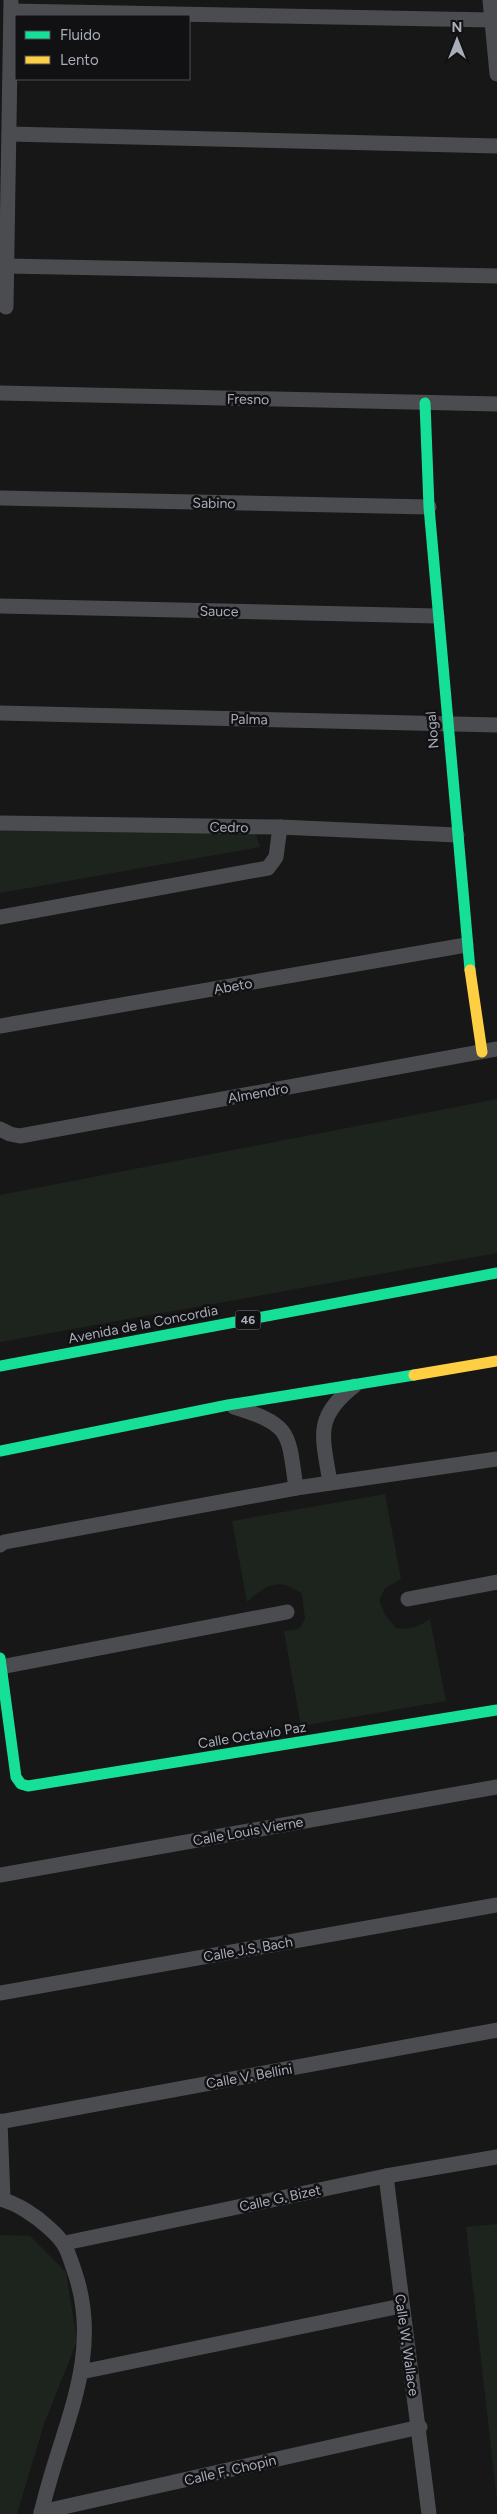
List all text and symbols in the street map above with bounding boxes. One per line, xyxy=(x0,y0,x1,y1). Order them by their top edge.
legend xyxy=(15,15,190,80)
north arrow xyxy=(432,15,482,65)
text: N xyxy=(452,19,462,36)
text: Fluido xyxy=(60,26,101,44)
text: Lento xyxy=(60,51,99,69)
street label: Fresno xyxy=(227,391,269,408)
street label: Sabino xyxy=(192,495,236,512)
street label: Sauce xyxy=(199,603,239,620)
street label: Palma xyxy=(230,711,268,728)
street label: Nogal xyxy=(422,711,443,749)
street label: Cedro xyxy=(209,819,249,836)
street label: Abeto xyxy=(213,975,254,998)
street label: Almendro xyxy=(227,1080,290,1107)
street label: Avenida de la Concordia xyxy=(67,1302,219,1347)
road number: 46 xyxy=(236,1310,260,1330)
street label: Calle Octavio Paz xyxy=(197,1719,308,1752)
street label: Calle Louis Vierne xyxy=(192,1813,305,1850)
street label: Calle J.S. Bach xyxy=(202,1933,294,1966)
street label: Calle V. Bellini xyxy=(205,2061,294,2092)
street label: Calle G. Bizet xyxy=(238,2182,323,2215)
street label: Calle W. Wallace xyxy=(391,2293,422,2398)
street label: Calle F. Chopin xyxy=(182,2452,278,2489)

